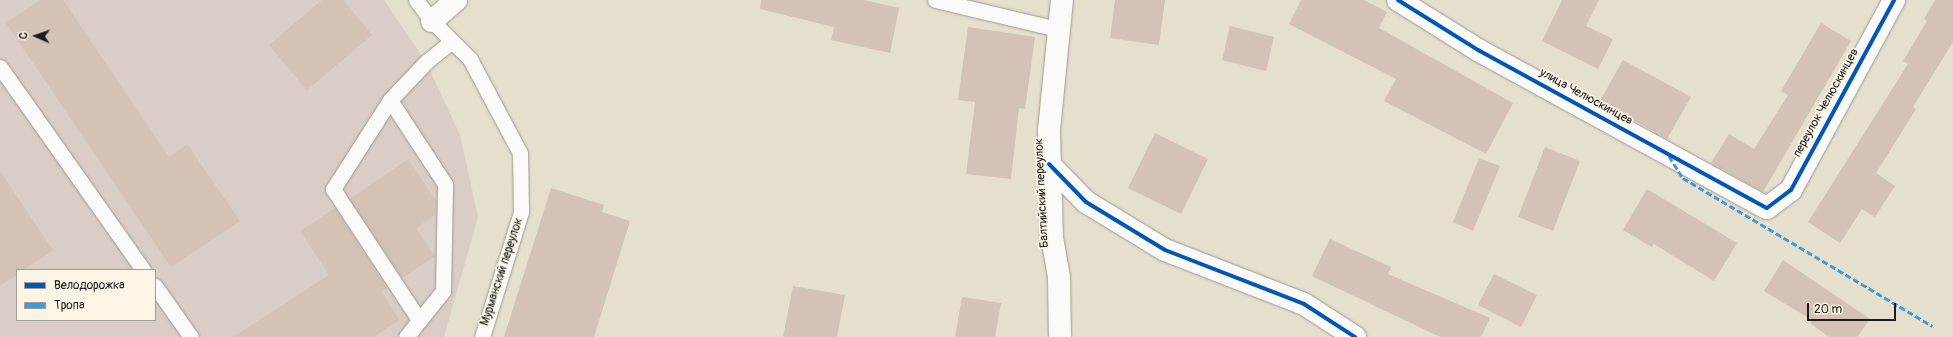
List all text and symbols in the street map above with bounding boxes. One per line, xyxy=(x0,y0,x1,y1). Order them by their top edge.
north arrow xyxy=(16,16,56,56)
text: С xyxy=(17,32,30,39)
street label: переулок Челюскинцев xyxy=(1790,46,1862,160)
street label: улица Челюскинцев xyxy=(1537,65,1635,129)
street label: Балтийский переулок xyxy=(1032,138,1052,248)
street label: Мурманский переулок xyxy=(478,216,526,328)
legend xyxy=(16,269,156,321)
text: Велодорожка xyxy=(54,278,125,293)
scale bar xyxy=(1809,295,1898,321)
text: Тропа xyxy=(54,298,84,313)
text: 20 m xyxy=(1814,302,1842,317)

